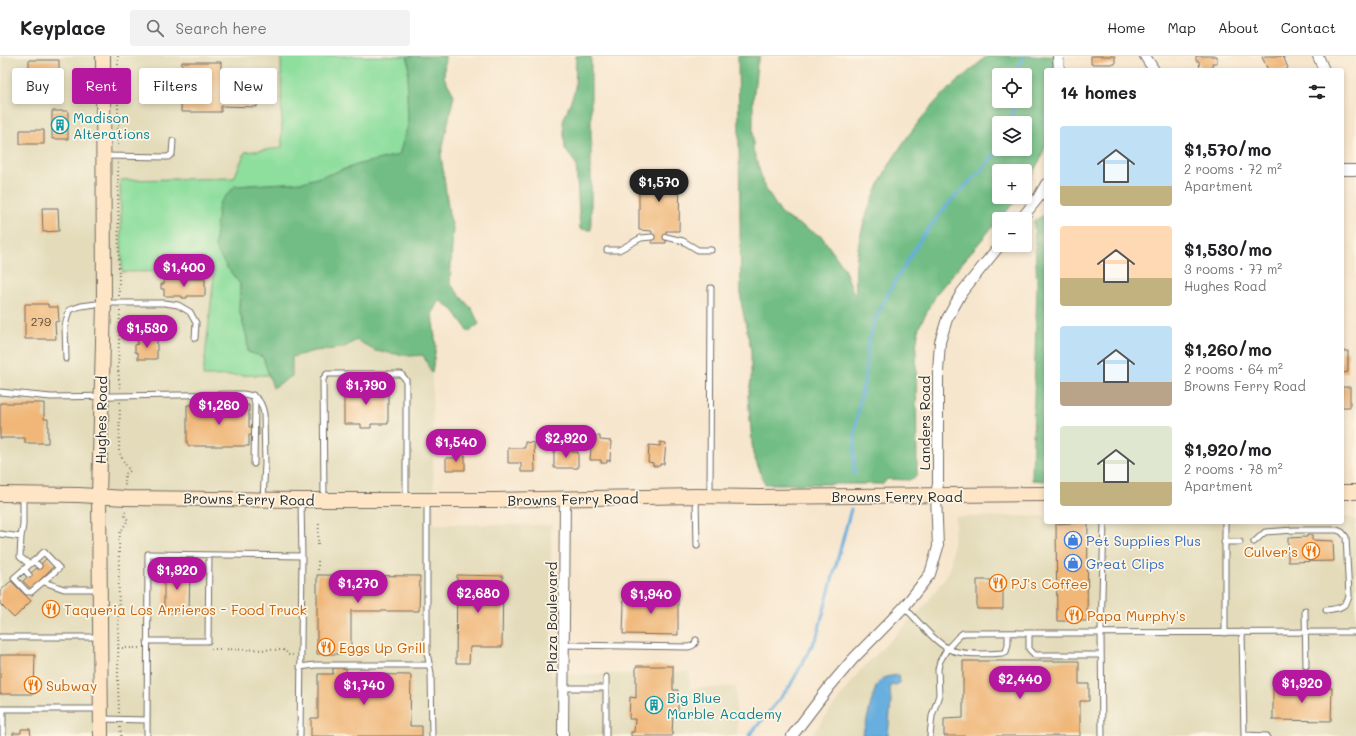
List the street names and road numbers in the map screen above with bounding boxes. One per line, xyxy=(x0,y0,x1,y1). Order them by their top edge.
street label: Hughes Road xyxy=(91,375,111,464)
street label: Landers Road xyxy=(915,376,934,470)
street label: Browns Ferry Road xyxy=(831,487,963,506)
street label: Browns Ferry Road xyxy=(183,488,315,510)
street label: Browns Ferry Road xyxy=(507,488,639,510)
street label: Plaza Boulevard xyxy=(542,562,561,672)

